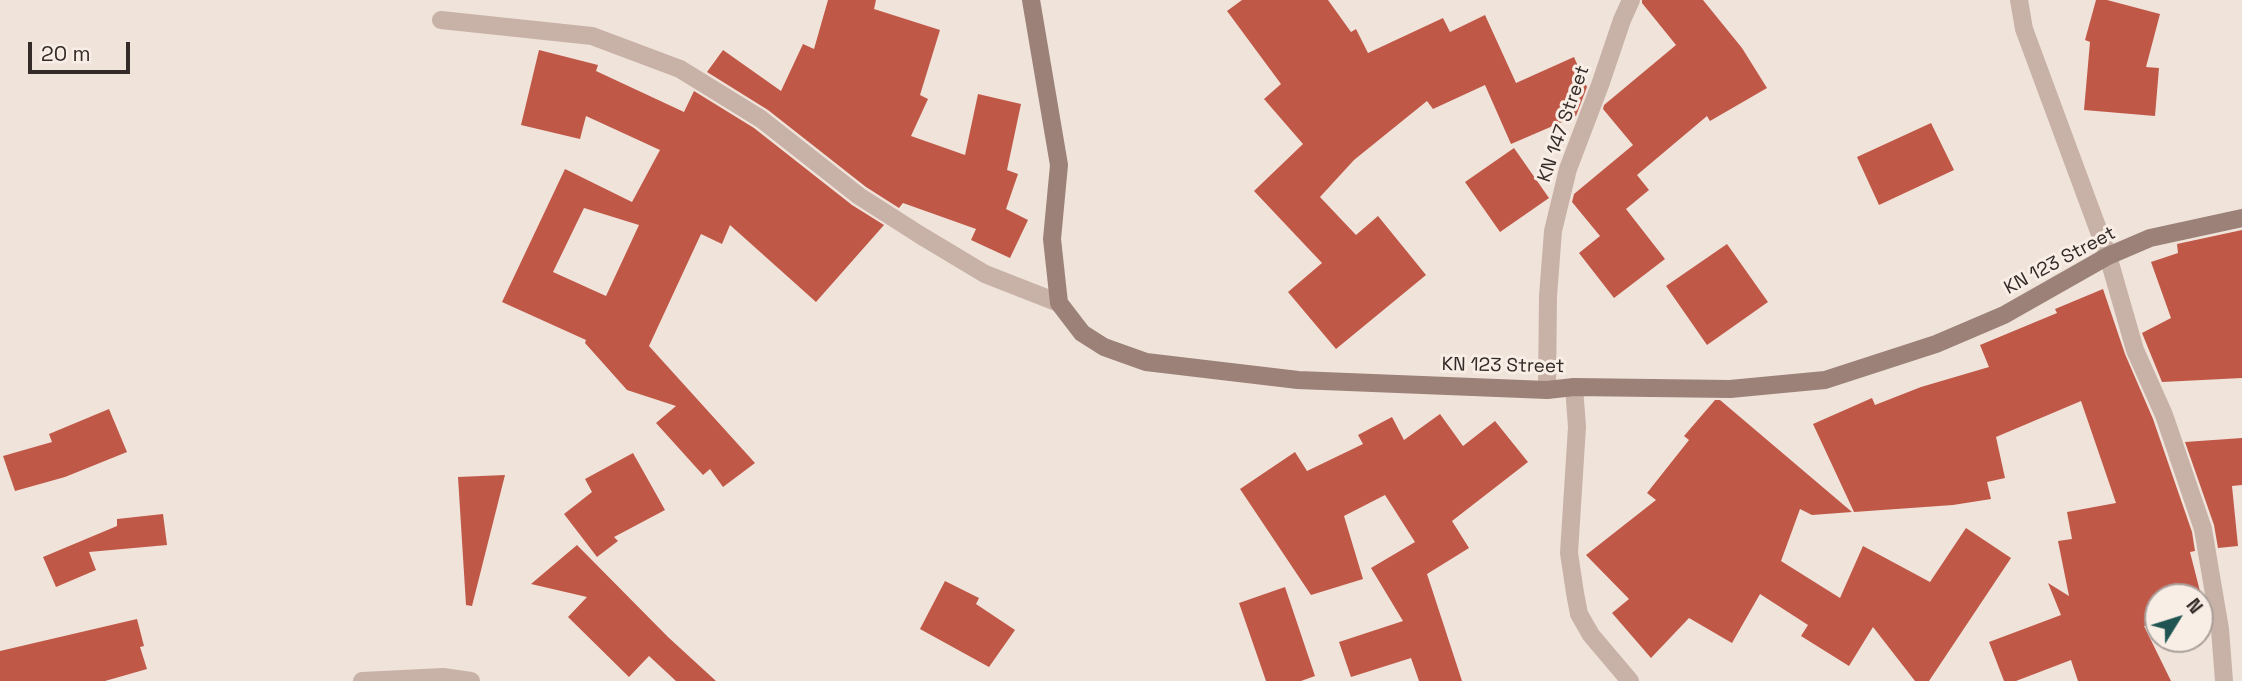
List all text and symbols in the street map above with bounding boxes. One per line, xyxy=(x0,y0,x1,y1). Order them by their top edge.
scale bar xyxy=(32,28,133,72)
text: 20 m xyxy=(41,40,91,67)
street label: KN 147 Street xyxy=(1533,63,1595,185)
street label: KN 123 Street xyxy=(2000,222,2120,300)
street label: KN 123 Street xyxy=(1441,354,1565,378)
north arrow xyxy=(2144,583,2214,653)
text: N xyxy=(2181,593,2208,619)

